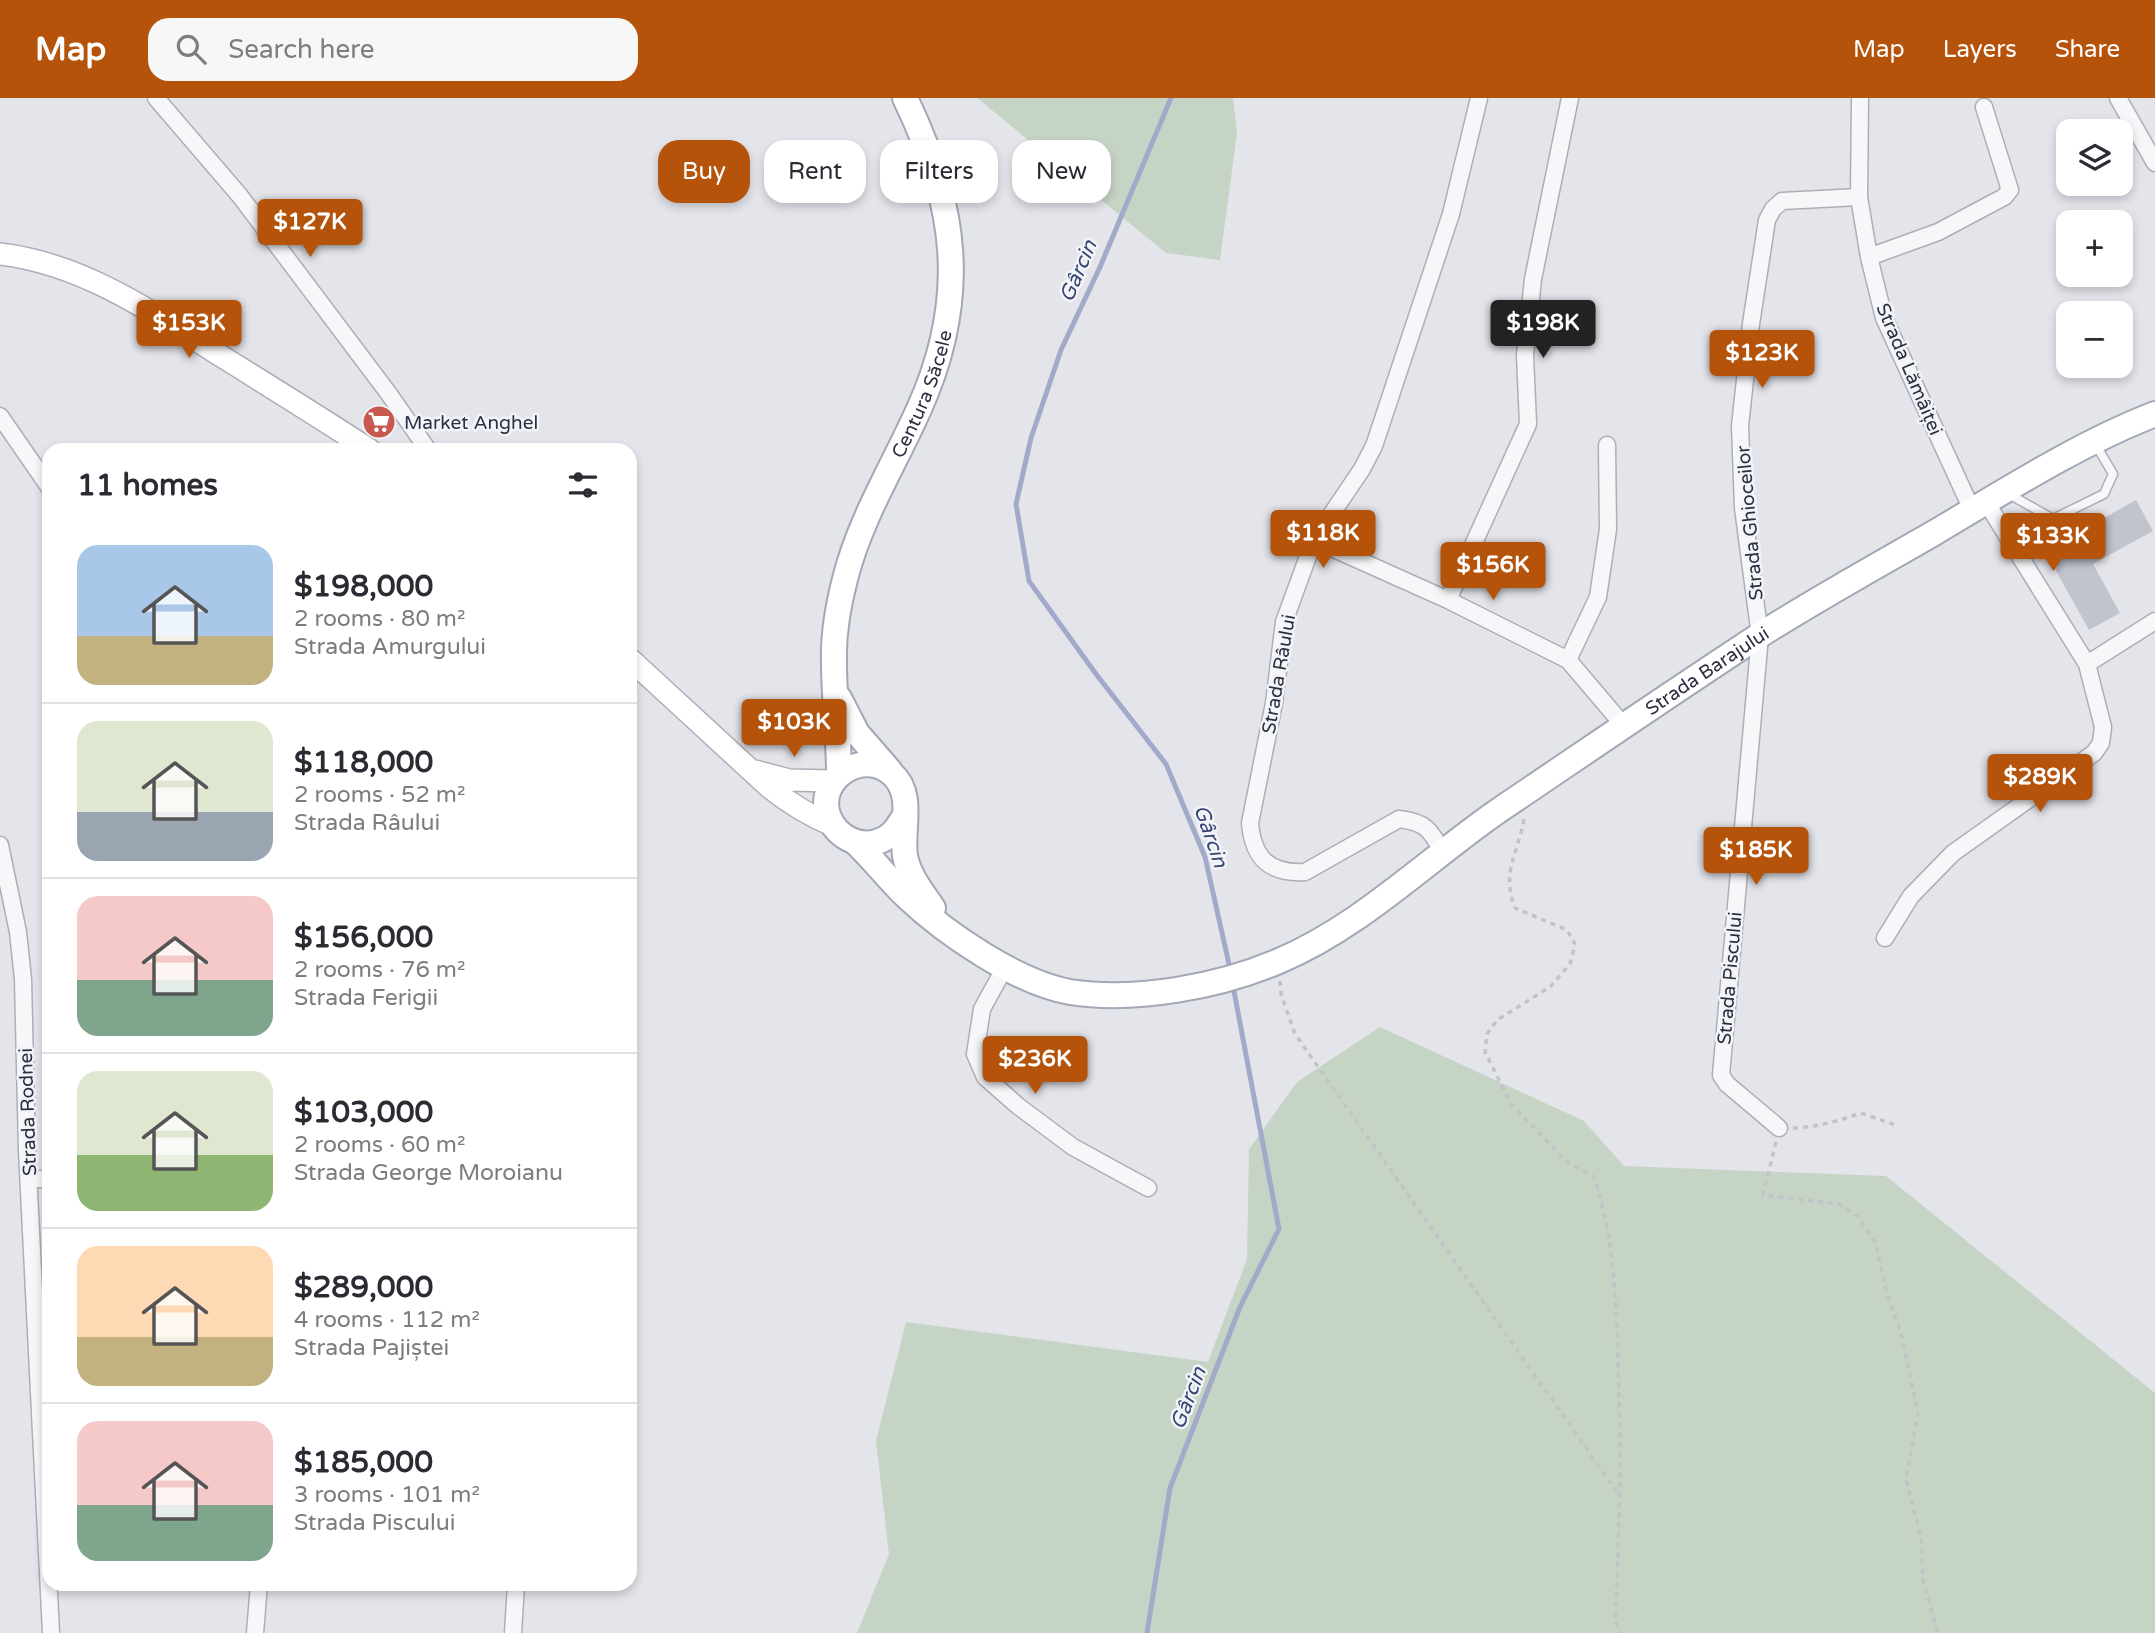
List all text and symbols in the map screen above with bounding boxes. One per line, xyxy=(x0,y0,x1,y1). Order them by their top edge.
search box xyxy=(148,18,638,81)
text: Map xyxy=(35,30,106,69)
icon: search xyxy=(172,30,210,68)
text: Search here xyxy=(228,34,374,65)
text: Map xyxy=(1853,35,1905,64)
text: Layers xyxy=(1943,35,2017,64)
text: Share xyxy=(2055,35,2120,64)
map controls xyxy=(2056,119,2133,378)
button: layers xyxy=(2056,119,2133,196)
chip: Buy xyxy=(658,140,750,203)
chip: Rent xyxy=(764,140,866,203)
chip: Filters xyxy=(880,140,998,203)
chip: New xyxy=(1012,140,1111,203)
pin: $127K xyxy=(261,200,359,259)
text: $127K xyxy=(274,208,346,236)
button: + xyxy=(2056,210,2133,287)
water label: Gârcin xyxy=(1054,235,1103,306)
pin: $153K xyxy=(140,300,238,360)
pin: $198K xyxy=(1494,300,1592,360)
street label: Strada Lămâiței xyxy=(1871,300,1947,439)
button: − xyxy=(2056,301,2133,378)
text: $153K xyxy=(153,309,225,337)
text: $198K xyxy=(1507,309,1579,337)
street label: Centura Săcele xyxy=(887,328,957,462)
pin: $123K xyxy=(1713,330,1811,390)
text: $123K xyxy=(1726,339,1798,367)
supermarket icon: Market Anghel xyxy=(360,403,398,441)
place label: Market Anghel xyxy=(404,412,538,434)
street label: Strada Ghioceilor xyxy=(1732,444,1768,601)
icon: filters xyxy=(564,466,602,504)
text: 11 homes xyxy=(77,467,218,504)
pin: $118K xyxy=(1274,510,1372,570)
pin: $133K xyxy=(2004,514,2102,573)
text: $118K xyxy=(1287,519,1359,547)
text: $133K xyxy=(2017,522,2089,550)
pin: $156K xyxy=(1444,542,1542,602)
text: $156K xyxy=(1457,551,1529,579)
text: $198,000 xyxy=(294,568,433,605)
icon: home xyxy=(133,573,217,657)
text: 2 rooms · 80 m² xyxy=(294,605,465,633)
street label: Strada Râului xyxy=(1258,613,1300,736)
street label: Strada Barajului xyxy=(1642,622,1773,720)
text: Strada Amurgului xyxy=(294,633,486,661)
pin: $103K xyxy=(745,700,843,759)
text: $103K xyxy=(758,708,830,736)
text: $118,000 xyxy=(294,744,433,781)
icon: home xyxy=(133,749,217,833)
pin: $289K xyxy=(1991,754,2089,814)
text: $289K xyxy=(2004,763,2076,791)
text: 2 rooms · 52 m² xyxy=(294,781,465,809)
water label: Gârcin xyxy=(1188,802,1233,872)
text: Strada Râului xyxy=(294,809,440,837)
pin: $185K xyxy=(1707,828,1805,887)
text: $185K xyxy=(1720,836,1792,864)
street label: Strada Piscului xyxy=(1713,911,1747,1045)
text: $156,000 xyxy=(294,919,433,956)
icon: home xyxy=(133,924,217,1008)
text: 2 rooms · 76 m² xyxy=(294,956,465,984)
text: Strada Ferigii xyxy=(294,984,438,1012)
pin: $236K xyxy=(986,1037,1084,1096)
text: $236K xyxy=(999,1045,1071,1073)
street label: Strada Rodnei xyxy=(15,1048,41,1176)
text: $103,000 xyxy=(294,1094,433,1131)
icon: home xyxy=(133,1099,217,1183)
text: 2 rooms · 60 m² xyxy=(294,1131,465,1159)
text: Strada George Moroianu xyxy=(294,1159,563,1187)
text: $289,000 xyxy=(294,1269,433,1306)
icon: home xyxy=(133,1274,217,1358)
text: 4 rooms · 112 m² xyxy=(294,1306,480,1334)
text: Strada Pajiștei xyxy=(294,1334,449,1362)
water label: Gârcin xyxy=(1165,1362,1212,1433)
text: $185,000 xyxy=(294,1444,433,1481)
icon: home xyxy=(133,1449,217,1533)
text: 3 rooms · 101 m² xyxy=(294,1481,480,1509)
text: Strada Piscului xyxy=(294,1509,455,1537)

